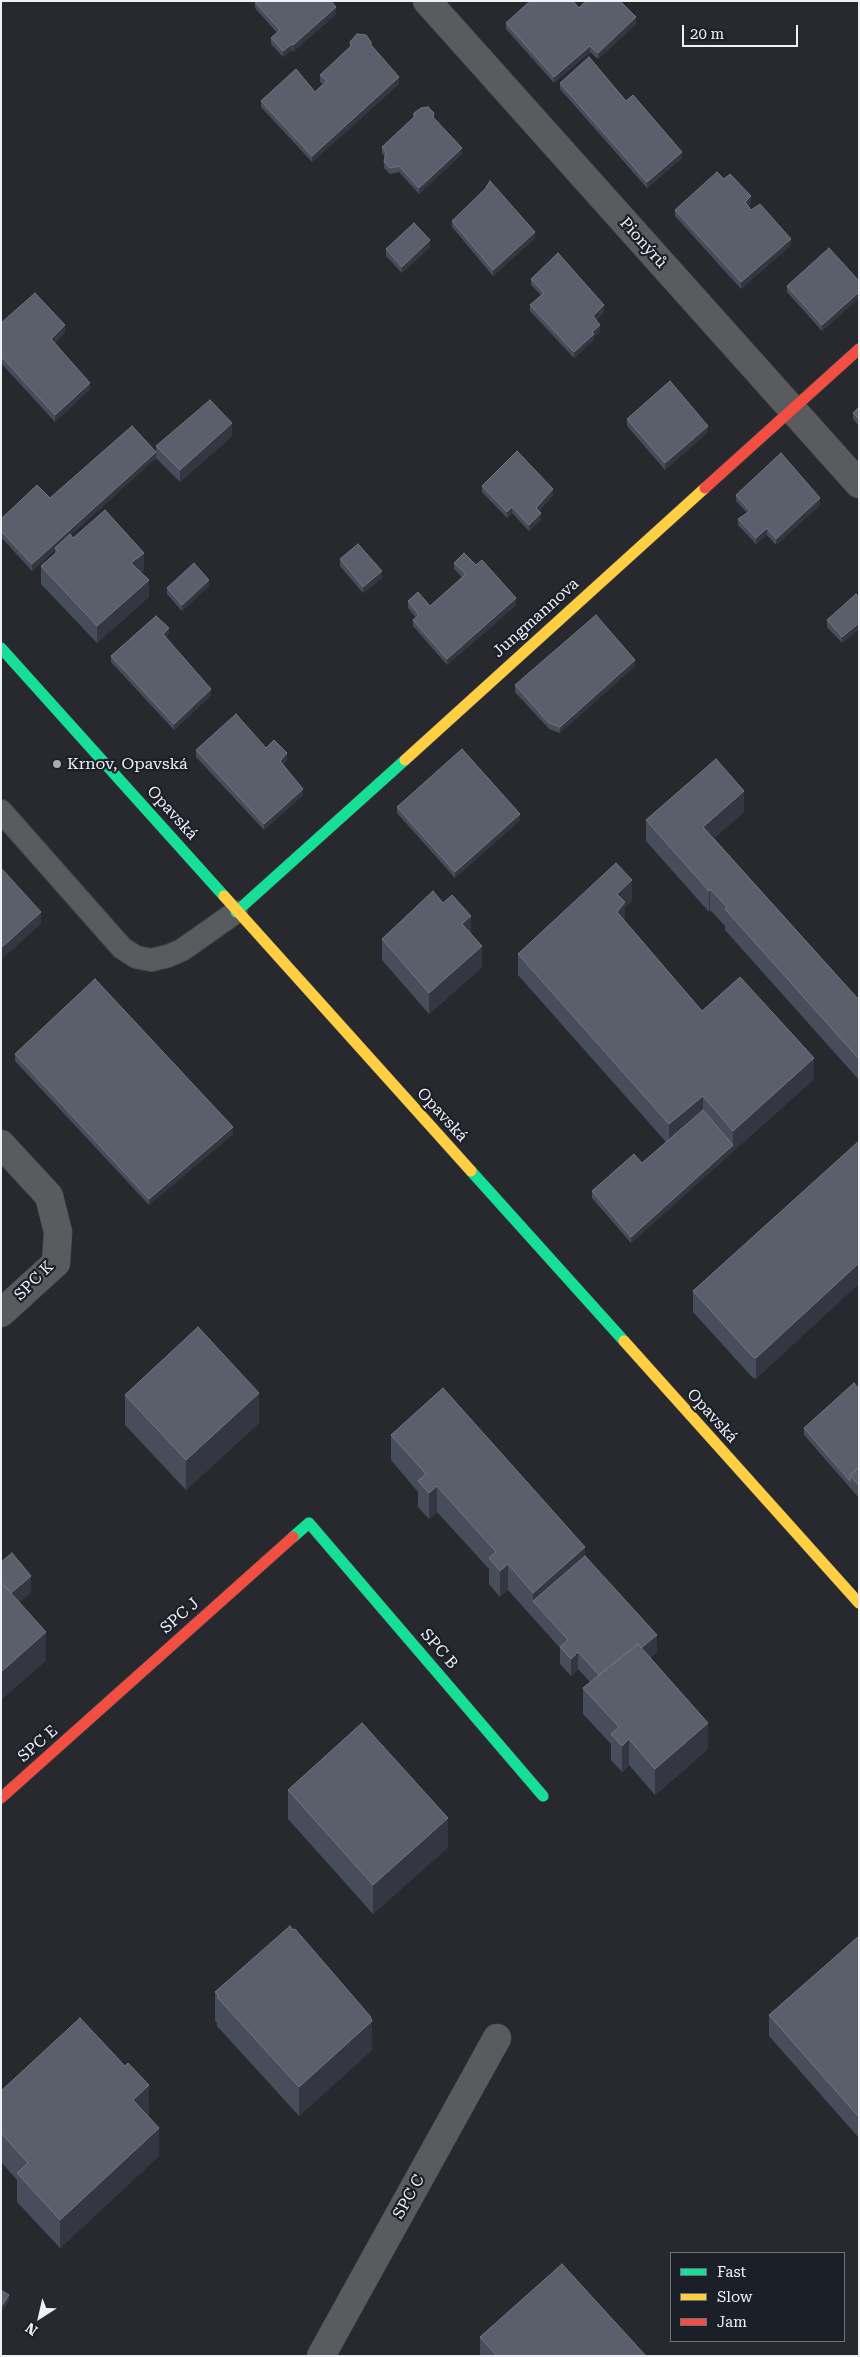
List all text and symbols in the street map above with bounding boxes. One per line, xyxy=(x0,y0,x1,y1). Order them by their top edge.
scale bar xyxy=(685,15,801,47)
text: 20 m xyxy=(690,25,724,43)
street label: Pionýrů xyxy=(615,214,671,272)
street label: Jungmannova xyxy=(489,574,583,662)
place label: Krnov, Opavská xyxy=(67,754,188,774)
marker: Krnov, Opavská xyxy=(51,758,63,770)
street label: Opavská xyxy=(143,782,201,844)
street label: Opavská xyxy=(413,1084,471,1146)
street label: SPC K xyxy=(10,1257,58,1305)
street label: Opavská xyxy=(683,1385,741,1447)
street label: SPC J xyxy=(157,1594,203,1638)
street label: SPC B xyxy=(416,1625,462,1673)
street label: SPC E xyxy=(14,1722,62,1766)
street label: SPC C xyxy=(389,2172,429,2222)
legend xyxy=(670,2252,845,2342)
text: Fast xyxy=(717,2263,746,2281)
text: Slow xyxy=(717,2288,752,2306)
north arrow xyxy=(15,2292,65,2342)
text: Jam xyxy=(717,2313,747,2331)
text: N xyxy=(22,2320,40,2339)

